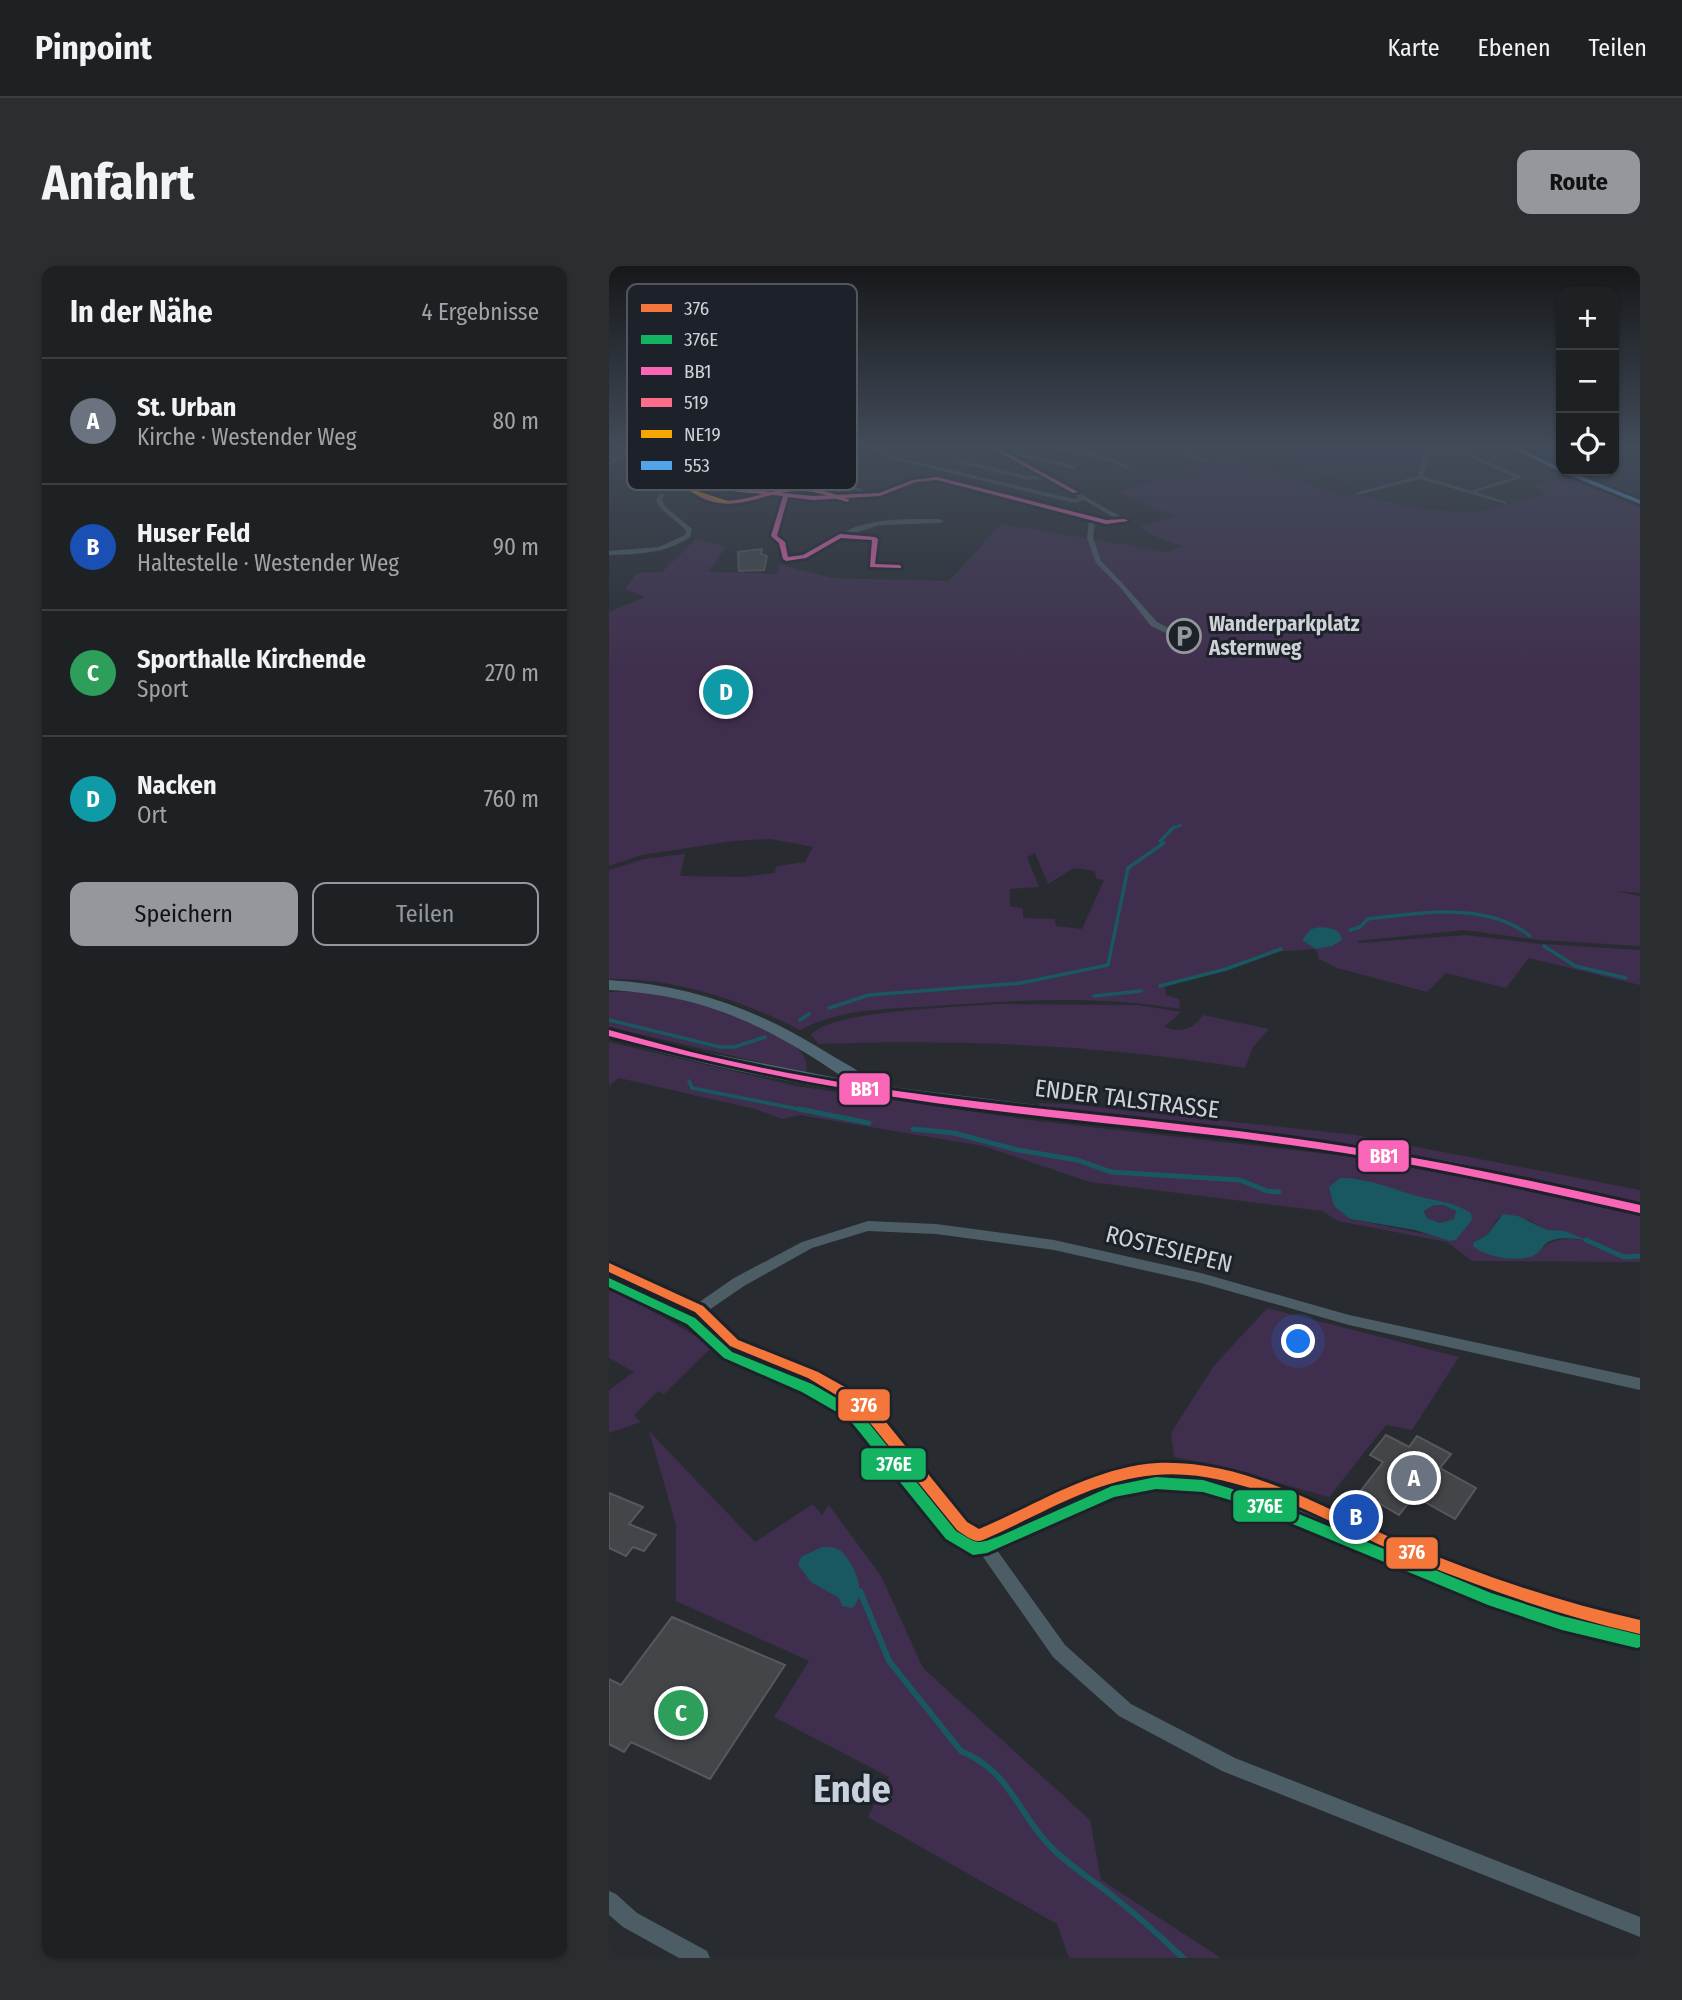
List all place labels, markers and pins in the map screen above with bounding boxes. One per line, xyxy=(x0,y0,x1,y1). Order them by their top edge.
place label: Wanderparkplatz Asternweg xyxy=(1208,611,1360,661)
parking icon: Wanderparkplatz Asternweg xyxy=(1165,617,1203,655)
pin: D xyxy=(703,666,749,718)
pin: A xyxy=(1391,1452,1437,1504)
pin: B xyxy=(1333,1491,1379,1543)
pin: C xyxy=(658,1687,704,1739)

